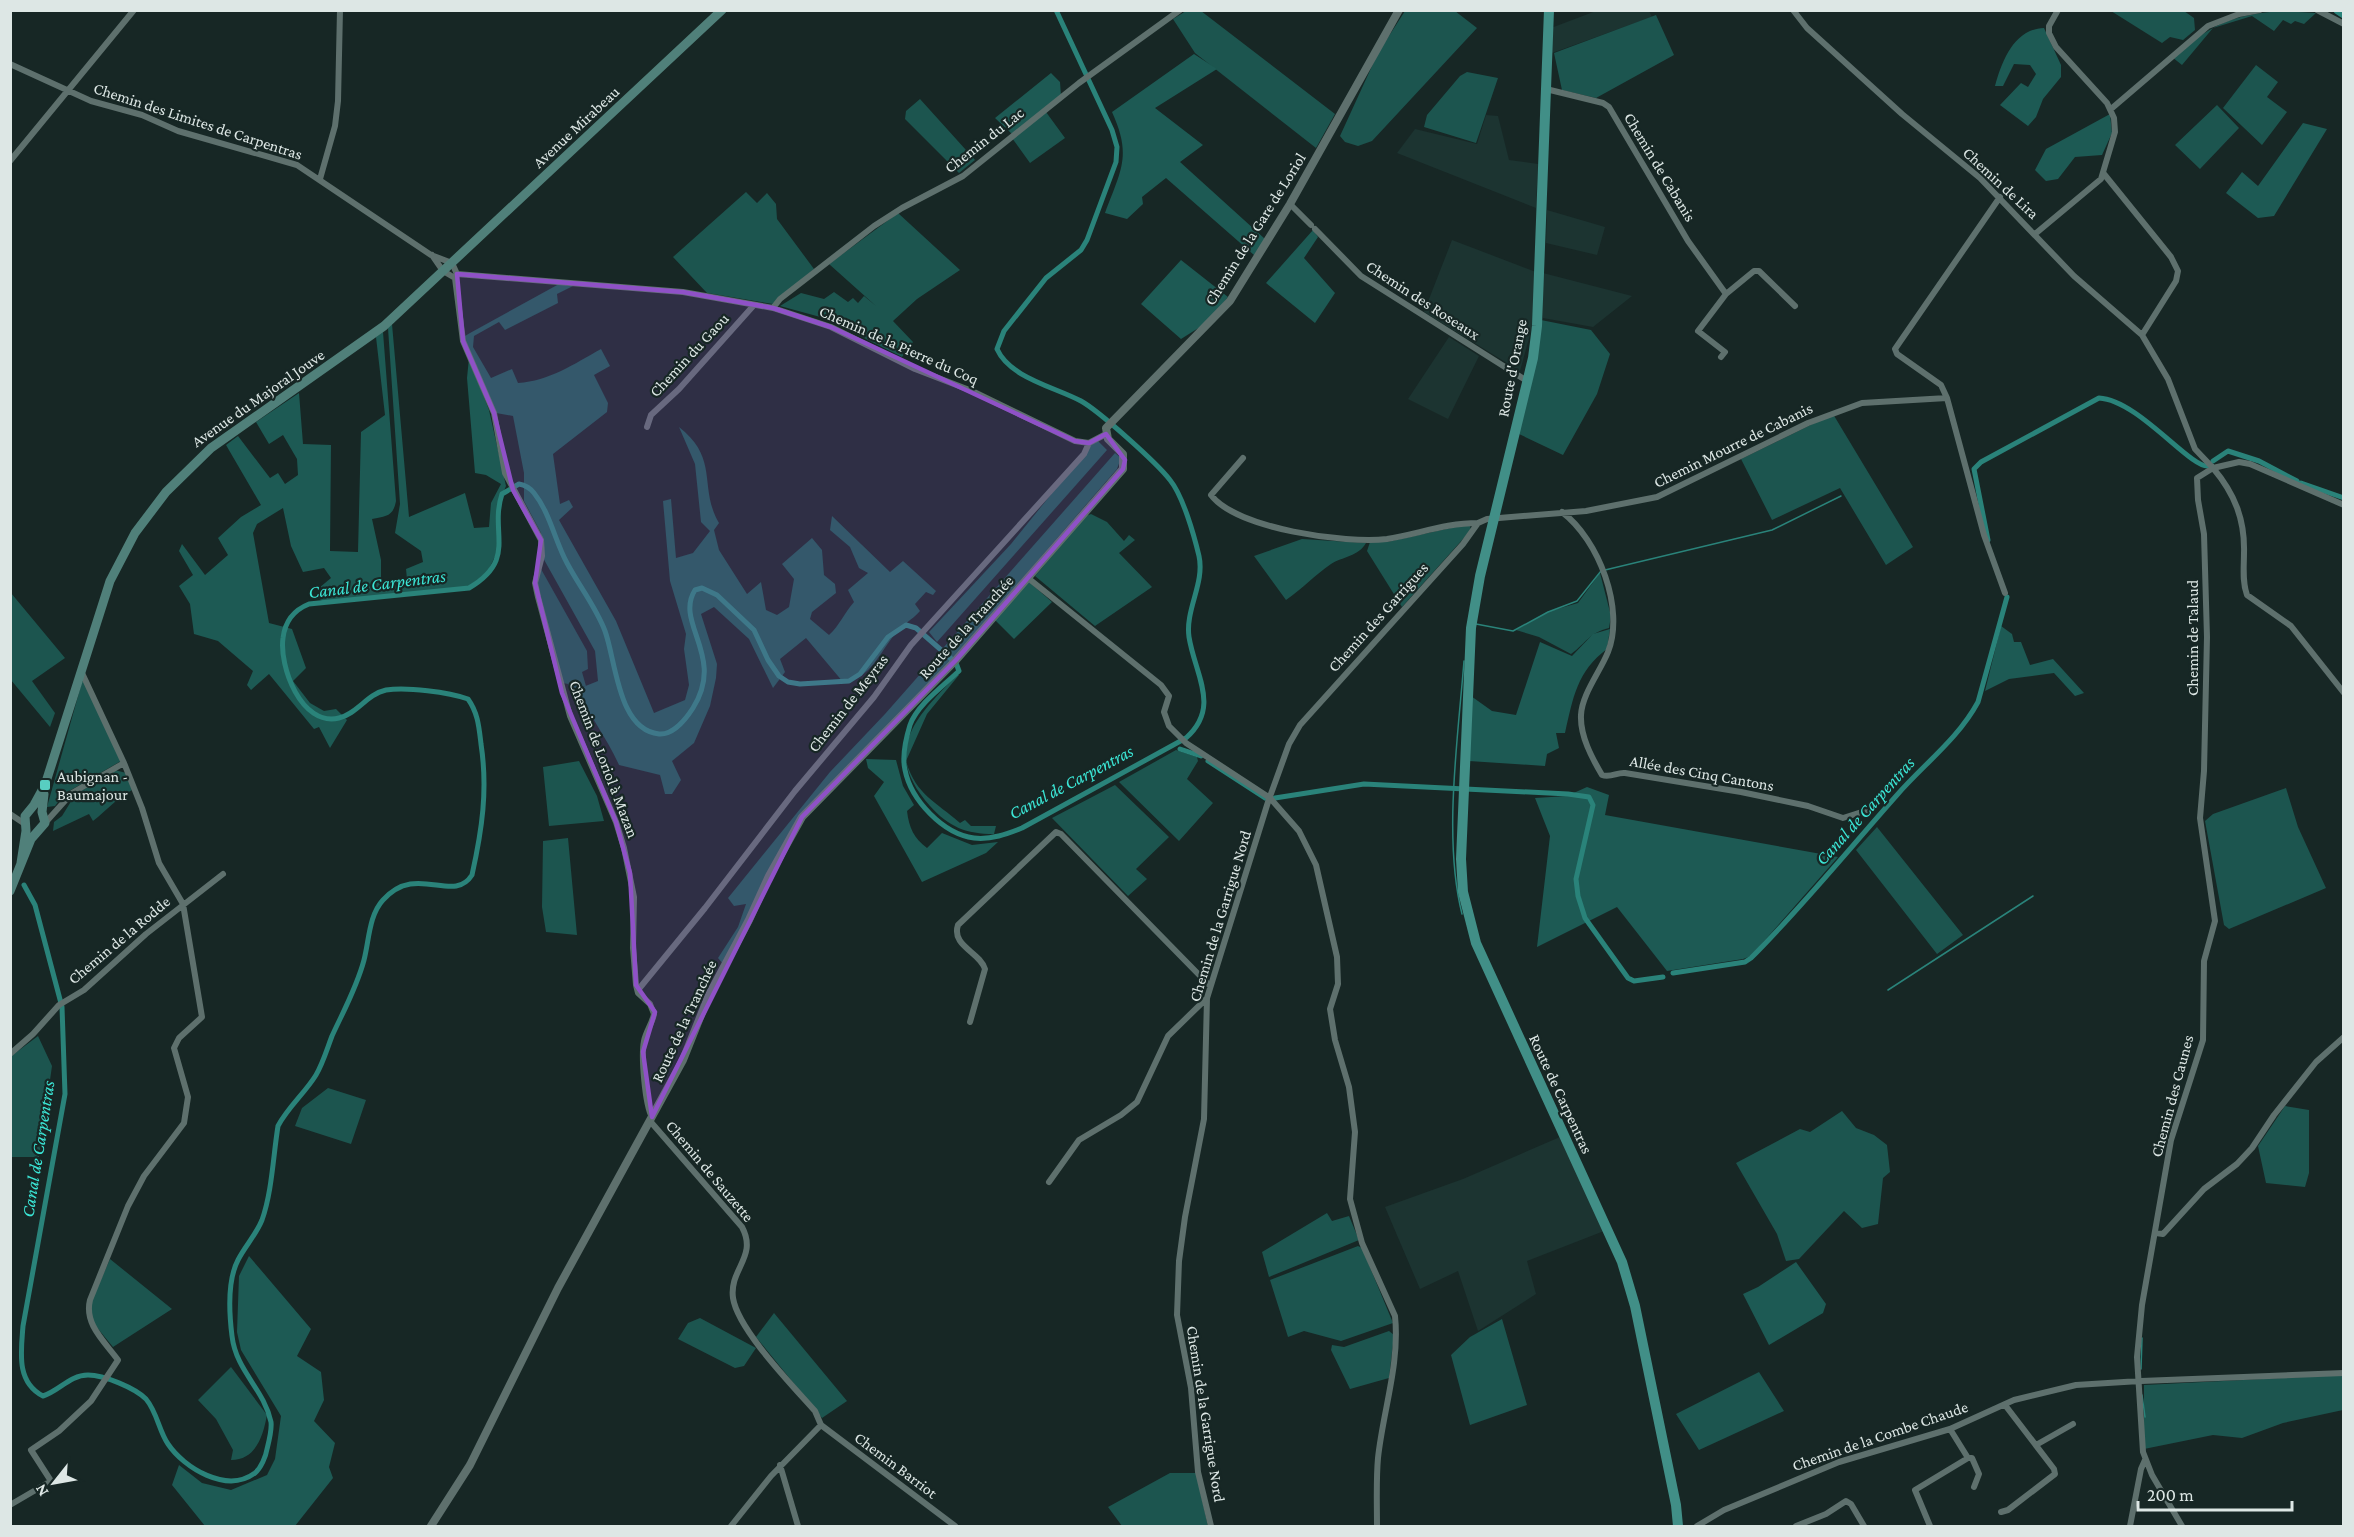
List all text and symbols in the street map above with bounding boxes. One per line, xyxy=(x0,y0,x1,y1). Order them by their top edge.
street label: Chemin des Limites de Carpentras xyxy=(91,79,304,164)
street label: Avenue Mirabeau xyxy=(529,82,623,171)
street label: Chemin du Lac xyxy=(941,104,1027,176)
street label: Chemin de Cabanis xyxy=(1621,110,1699,224)
street label: Chemin de Lira xyxy=(1960,144,2043,223)
street label: Chemin de la Gare de Loriol xyxy=(1201,150,1309,308)
street label: Chemin des Roseaux xyxy=(1363,257,1483,343)
street label: Chemin de la Pierre du Coq xyxy=(816,302,982,389)
street label: Chemin du Gaou xyxy=(646,309,732,400)
street label: Route d'Orange xyxy=(1494,318,1531,418)
street label: Avenue du Majoral Jouve xyxy=(188,346,328,451)
street label: Chemin Mourre de Cabanis xyxy=(1651,399,1815,491)
street label: Chemin des Garrigues xyxy=(1324,559,1432,676)
water label: Canal de Carpentras xyxy=(307,566,447,602)
street label: Route de la Tranchée xyxy=(915,572,1017,682)
street label: Chemin de Talaud xyxy=(2184,579,2201,696)
street label: Chemin de Meyras xyxy=(805,651,892,756)
street label: Chemin de Loriol à Mazan xyxy=(566,678,642,840)
water label: Canal de Carpentras xyxy=(1005,741,1137,823)
street label: Allée des Cinq Cantons xyxy=(1628,752,1775,795)
water label: Canal de Carpentras xyxy=(1811,753,1919,869)
place label: Aubignan - Baumajour xyxy=(57,768,128,804)
marker: Aubignan - Baumajour xyxy=(38,778,52,792)
street label: Chemin de la Garrigue Nord xyxy=(1186,828,1255,1004)
street label: Chemin de la Rodde xyxy=(65,893,173,987)
street label: Route de la Tranchée xyxy=(648,957,720,1085)
street label: Route de Carpentras xyxy=(1525,1032,1596,1157)
street label: Chemin des Caunes xyxy=(2148,1033,2196,1159)
water label: Canal de Carpentras xyxy=(17,1079,59,1219)
street label: Chemin de Sauzette xyxy=(663,1117,757,1225)
street label: Chemin de la Garrigue Nord xyxy=(1183,1325,1228,1504)
street label: Chemin de la Combe Chaude xyxy=(1790,1398,1970,1474)
street label: Chemin Barriot xyxy=(851,1429,941,1502)
north arrow xyxy=(24,1453,84,1513)
scale bar xyxy=(2138,1474,2292,1512)
text: N xyxy=(31,1481,52,1500)
text: 200 m xyxy=(2147,1485,2194,1505)

